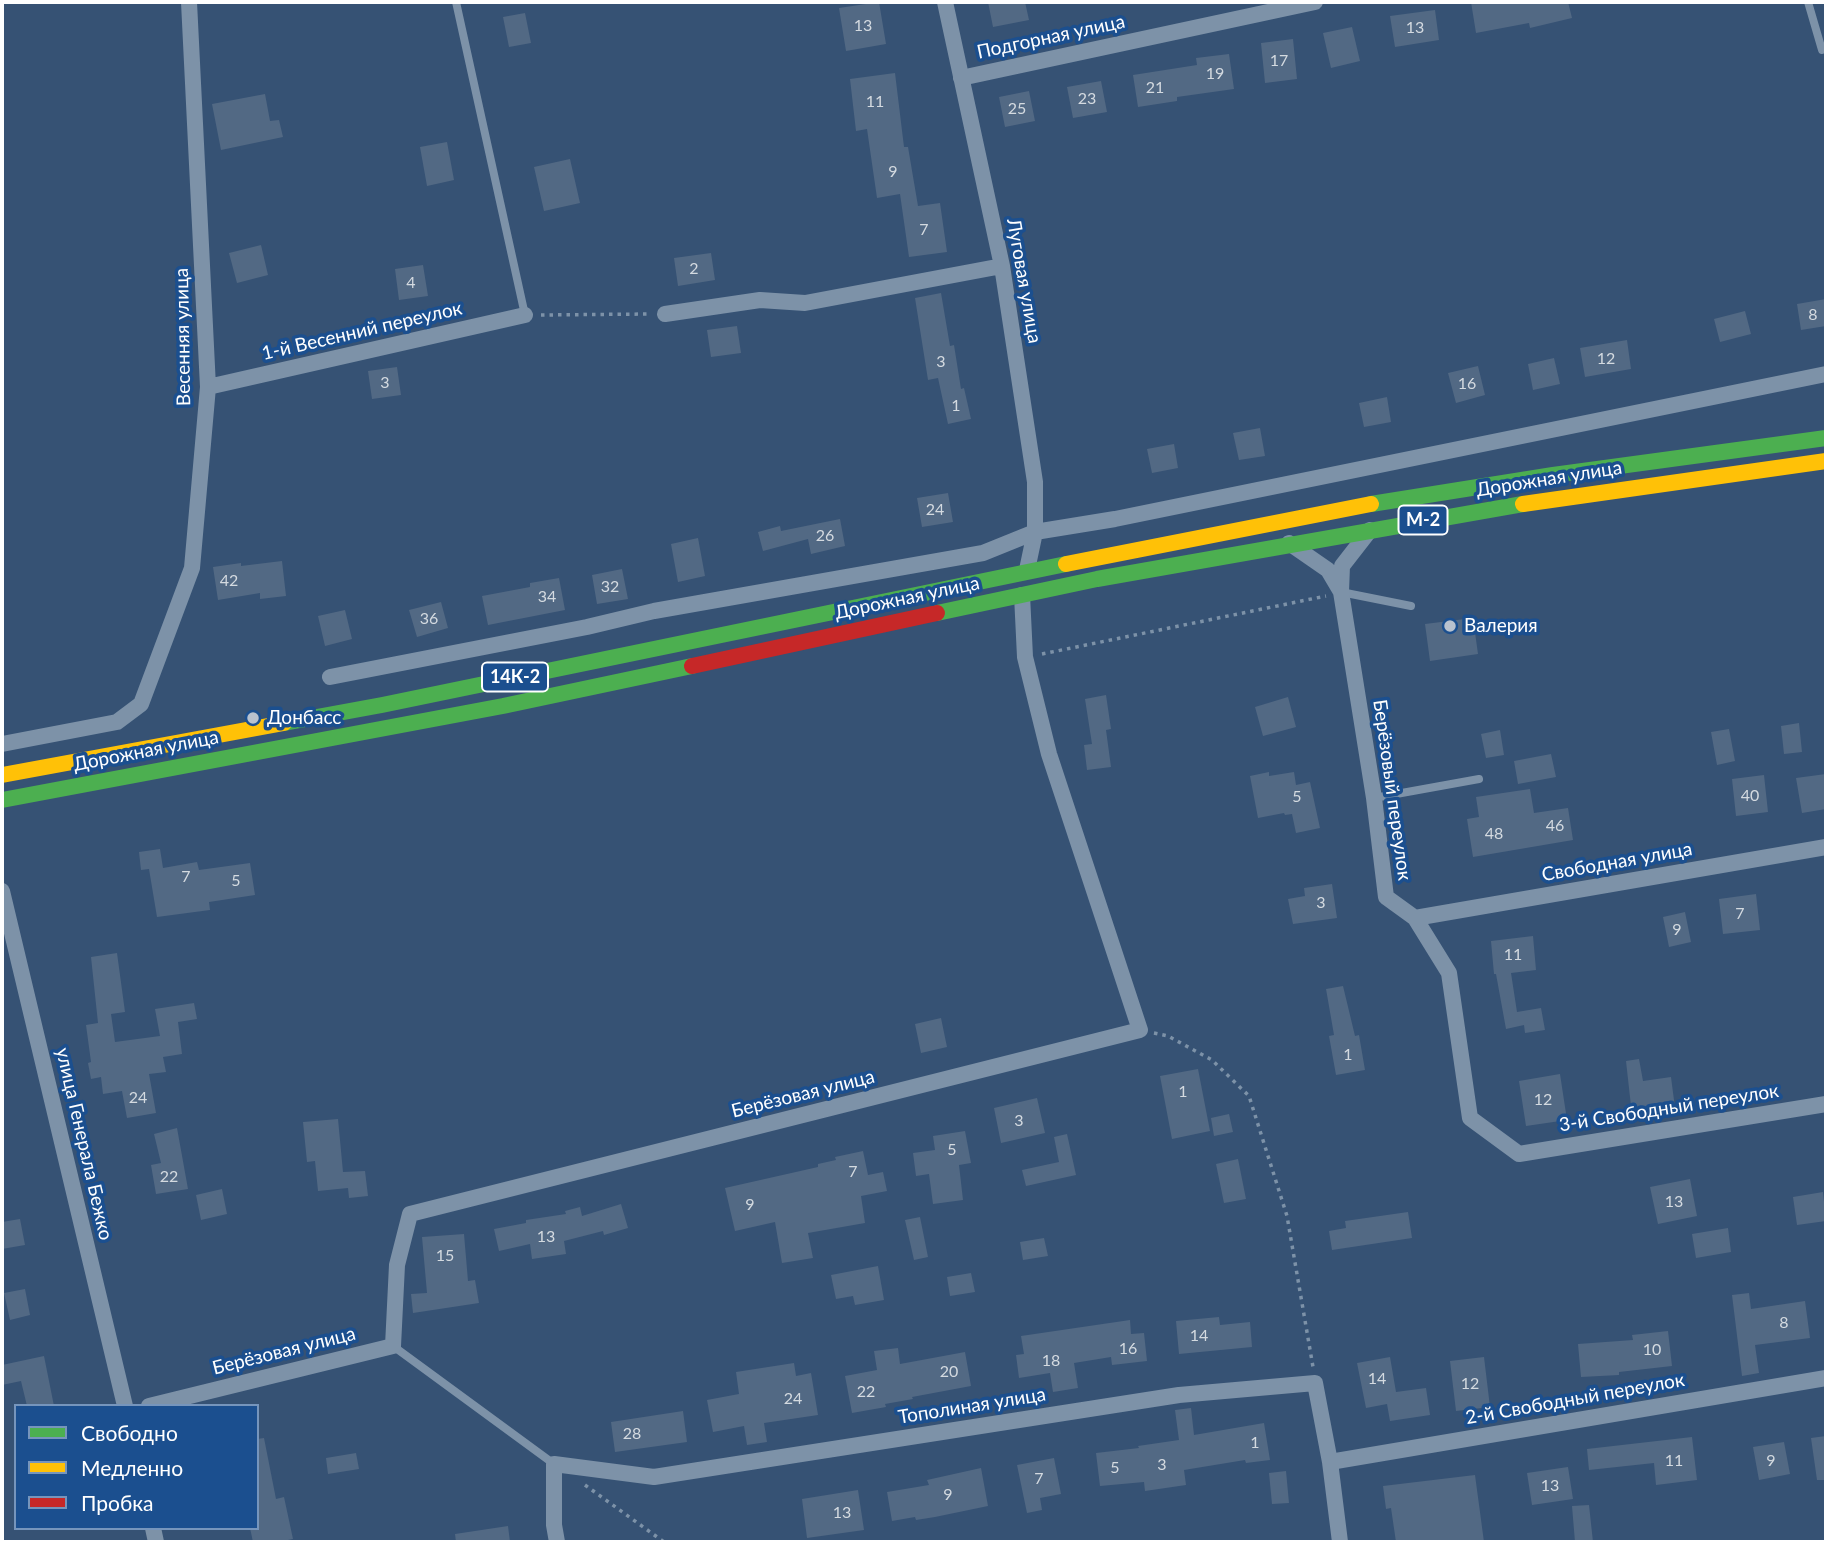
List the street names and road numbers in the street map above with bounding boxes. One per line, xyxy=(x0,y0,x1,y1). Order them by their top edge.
street label: Подгорная улица xyxy=(975,10,1127,64)
street label: Луговая улица xyxy=(1002,217,1046,345)
street label: Весенняя улица xyxy=(170,268,196,406)
street label: 1-й Весенний переулок xyxy=(260,297,464,365)
street label: Дорожная улица xyxy=(1474,456,1624,502)
road number: М-2 xyxy=(1398,506,1448,534)
street label: Дорожная улица xyxy=(833,572,981,624)
road number: 14К-2 xyxy=(482,662,548,692)
street label: Берёзовый переулок xyxy=(1368,698,1416,882)
street label: Дорожная улица xyxy=(71,726,221,776)
street label: Свободная улица xyxy=(1540,838,1694,886)
street label: улица Генерала Бежко xyxy=(51,1046,117,1242)
street label: Берёзовая улица xyxy=(729,1065,877,1123)
street label: 3-й Свободный переулок xyxy=(1558,1079,1780,1137)
street label: Берёзовая улица xyxy=(210,1322,358,1380)
street label: 2-й Свободный переулок xyxy=(1464,1368,1686,1430)
street label: Тополиная улица xyxy=(897,1383,1047,1429)

